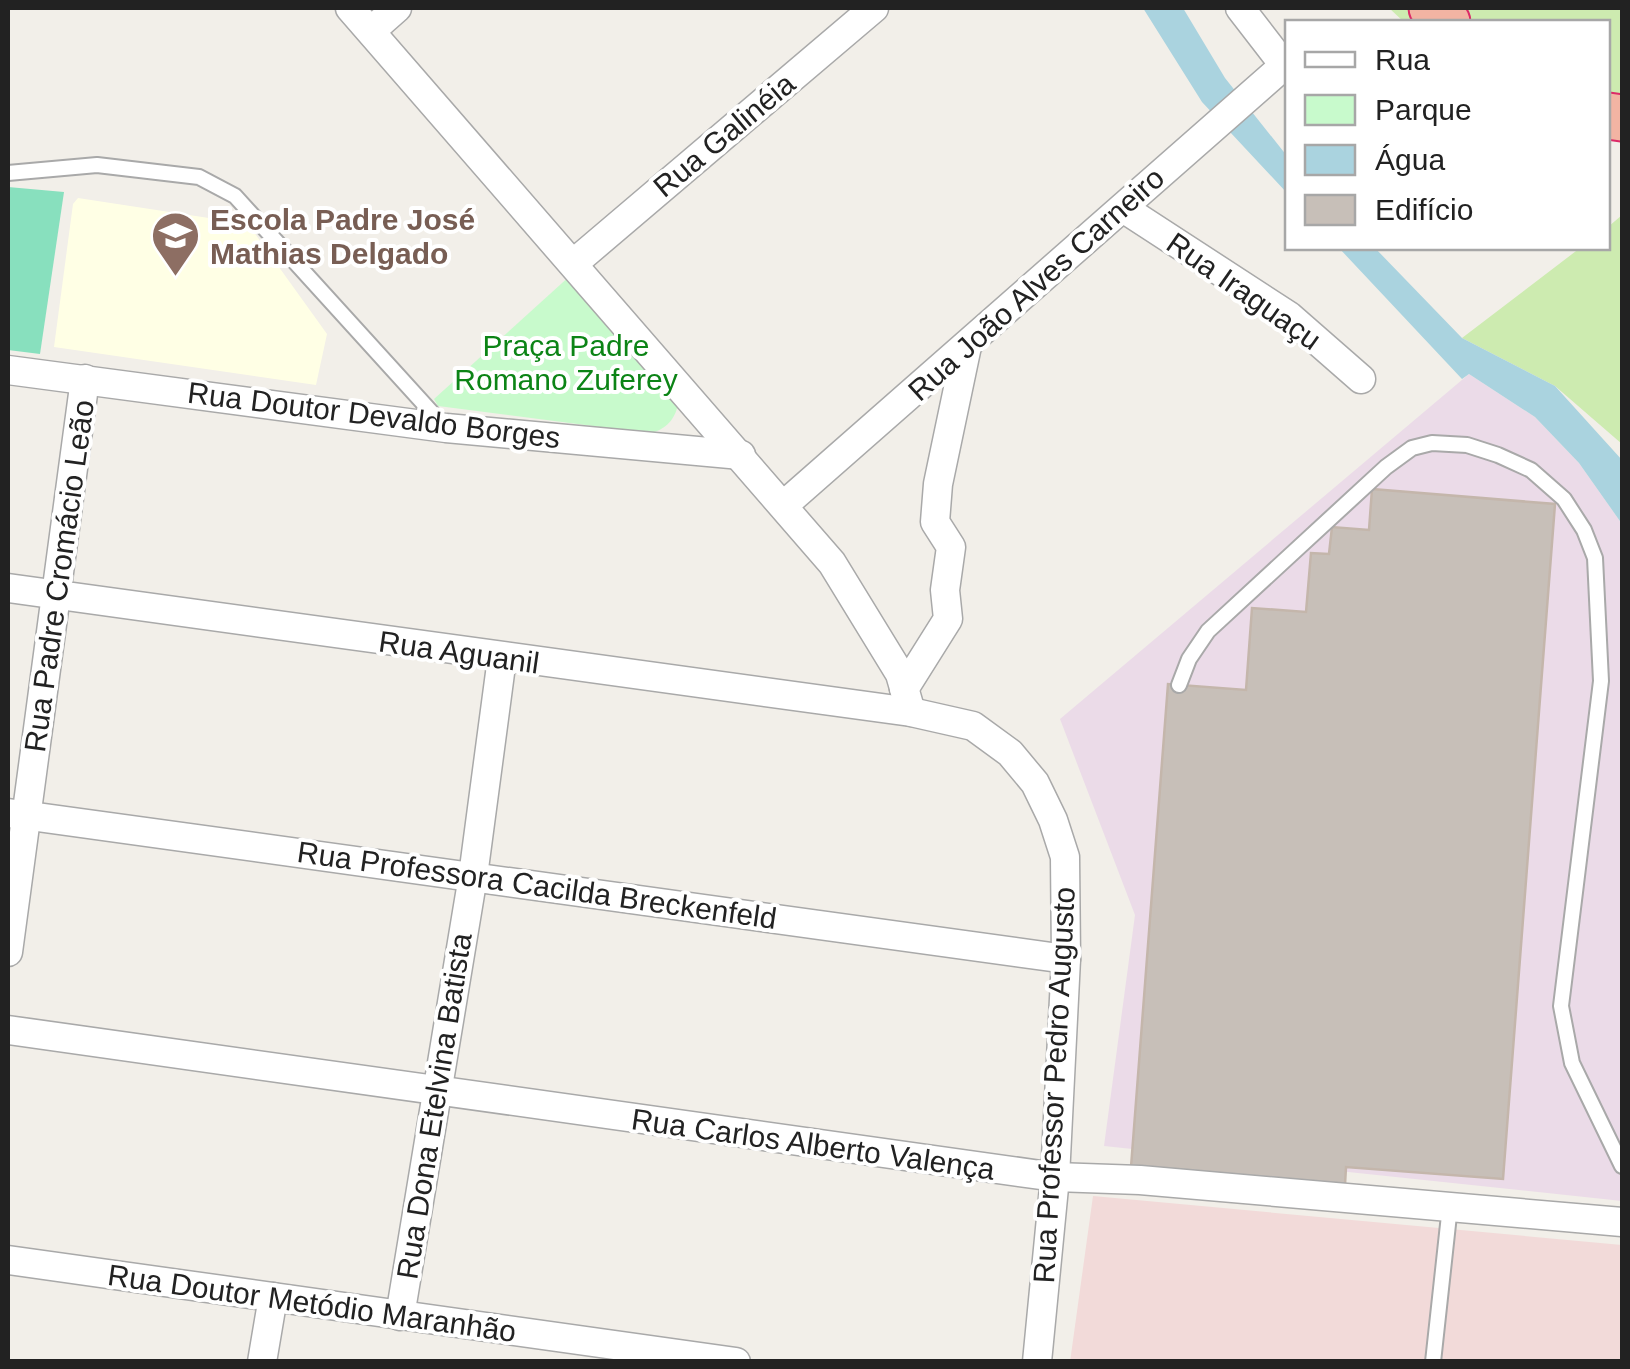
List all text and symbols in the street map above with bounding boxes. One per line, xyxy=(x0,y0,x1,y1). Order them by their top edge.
legend xyxy=(1285,20,1610,250)
text: Rua xyxy=(1375,43,1430,76)
street label: Rua Galinéia xyxy=(647,66,801,203)
text: Parque xyxy=(1375,93,1472,126)
text: Água xyxy=(1375,143,1445,176)
street label: Rua João Alves Carneiro xyxy=(902,161,1170,407)
text: Edifício xyxy=(1375,193,1473,226)
place label: Escola Padre José Mathias Delgado xyxy=(210,203,475,270)
school or university icon: Escola Padre José Mathias Delgado xyxy=(149,210,201,278)
street label: Rua Iraguaçu xyxy=(1161,226,1327,356)
park label: Praça Padre Romano Zuferey xyxy=(454,329,678,396)
street label: Rua Doutor Devaldo Borges xyxy=(186,376,562,454)
street label: Rua Padre Cromácio Leão xyxy=(18,398,100,754)
street label: Rua Aguanil xyxy=(377,624,541,680)
street label: Rua Professora Cacilda Breckenfeld xyxy=(295,835,779,935)
street label: Rua Professor Pedro Augusto xyxy=(1027,886,1081,1284)
street label: Rua Dona Etelvina Batista xyxy=(390,930,478,1282)
street label: Rua Carlos Alberto Valença xyxy=(629,1102,997,1186)
street label: Rua Doutor Metódio Maranhão xyxy=(106,1258,518,1348)

